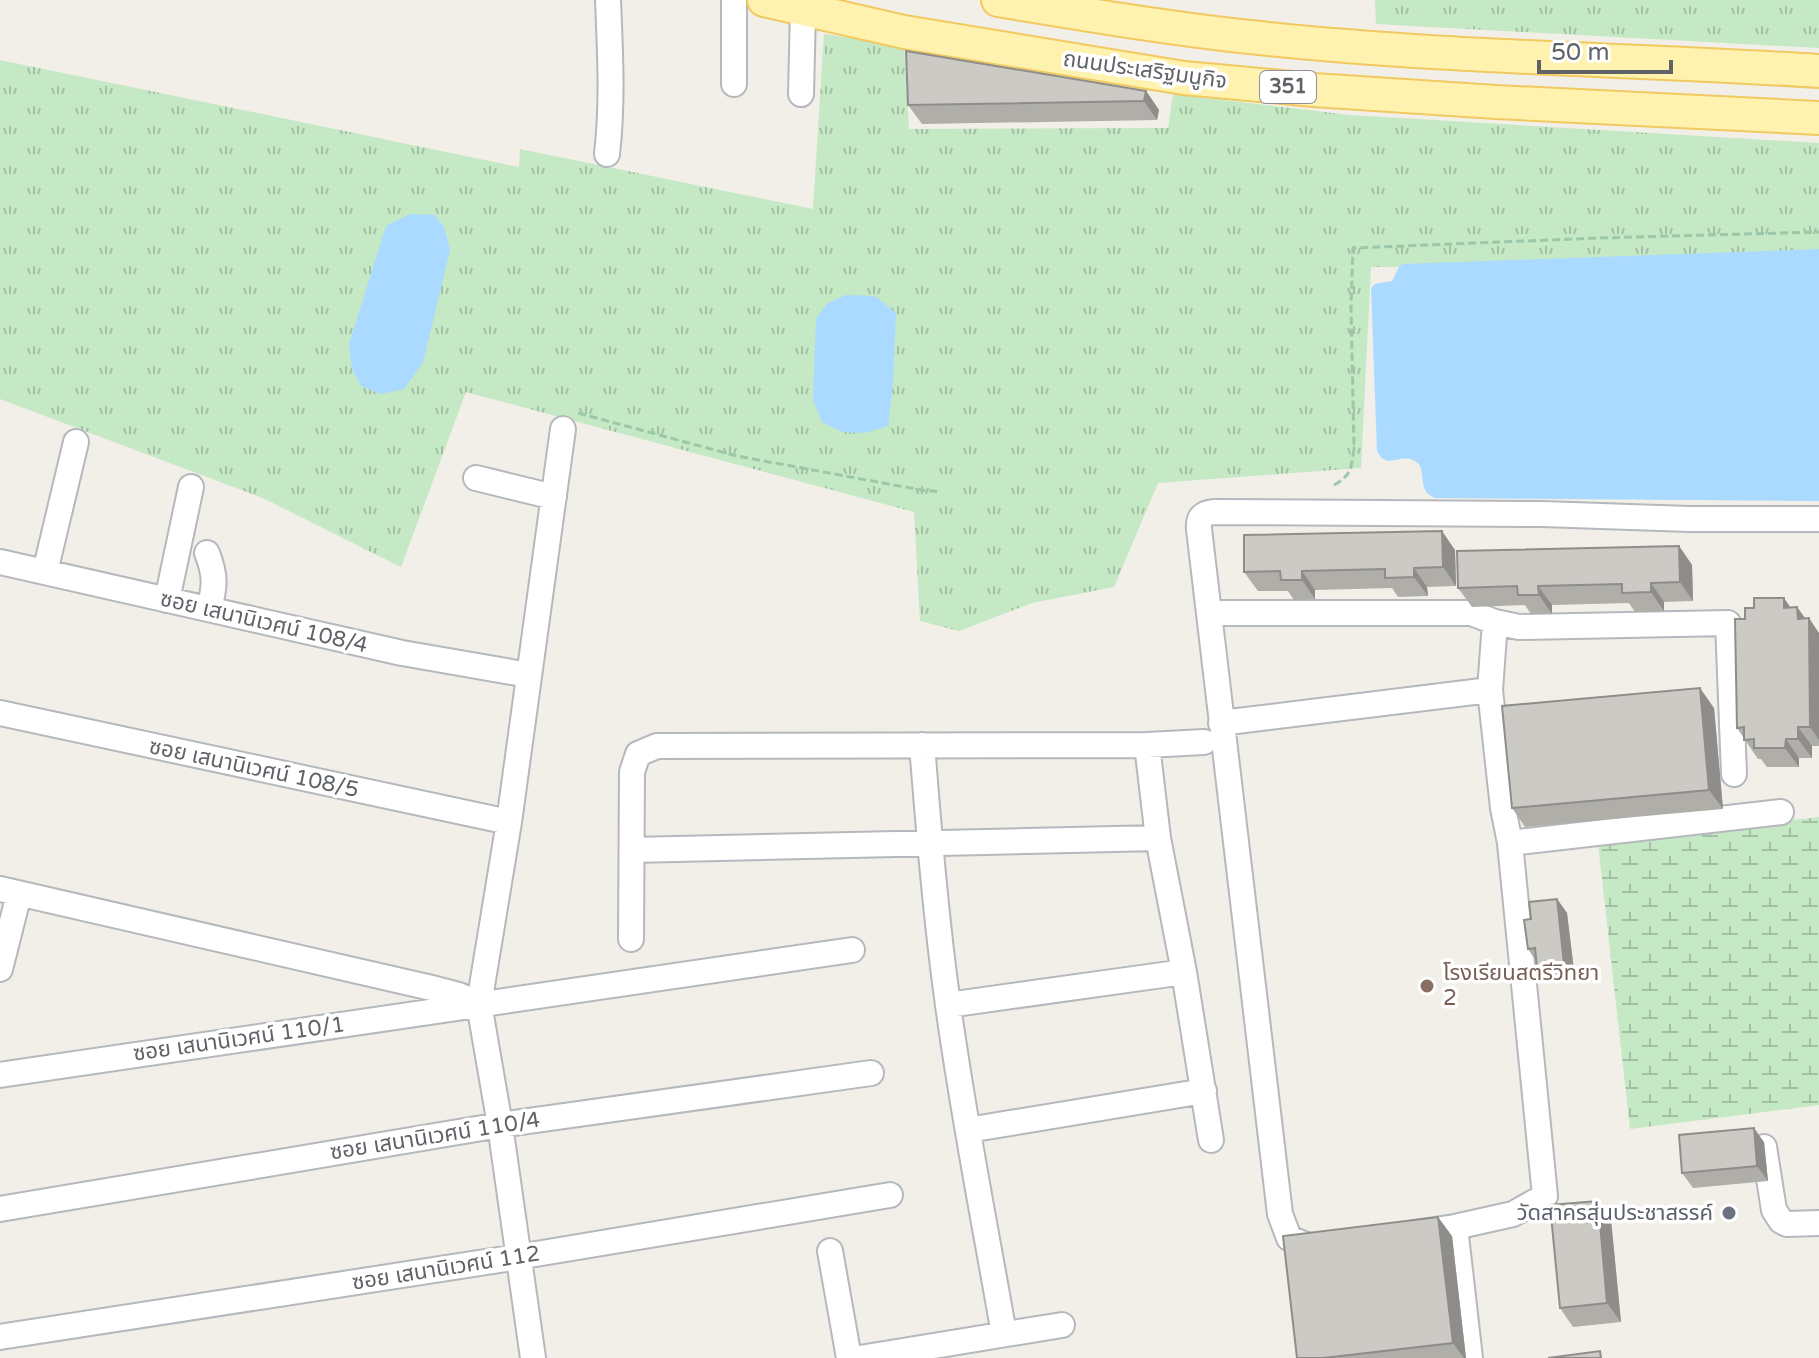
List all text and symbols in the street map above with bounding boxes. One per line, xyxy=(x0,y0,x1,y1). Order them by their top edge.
scale bar xyxy=(1539,24,1671,74)
text: 50 m xyxy=(1551,38,1609,67)
street label: ถนนประเสริฐมนูกิจ xyxy=(1061,46,1229,94)
road number: 351 xyxy=(1260,71,1316,103)
street label: ซอย เสนานิเวศน์ 108/4 xyxy=(158,585,370,659)
street label: ซอย เสนานิเวศน์ 108/5 xyxy=(147,733,361,803)
place label: โรงเรียนสตรีวิทยา 2 xyxy=(1443,960,1599,1011)
marker: โรงเรียนสตรีวิทยา 2 xyxy=(1418,977,1436,995)
street label: ซอย เสนานิเวศน์ 110/1 xyxy=(131,1011,347,1067)
street label: ซอย เสนานิเวศน์ 110/4 xyxy=(328,1107,542,1165)
place label: วัดสาครสุ่นประชาสรรค์ xyxy=(1517,1200,1713,1226)
marker: วัดสาครสุ่นประชาสรรค์ xyxy=(1720,1204,1738,1222)
street label: ซอย เสนานิเวศน์ 112 xyxy=(350,1240,542,1296)

